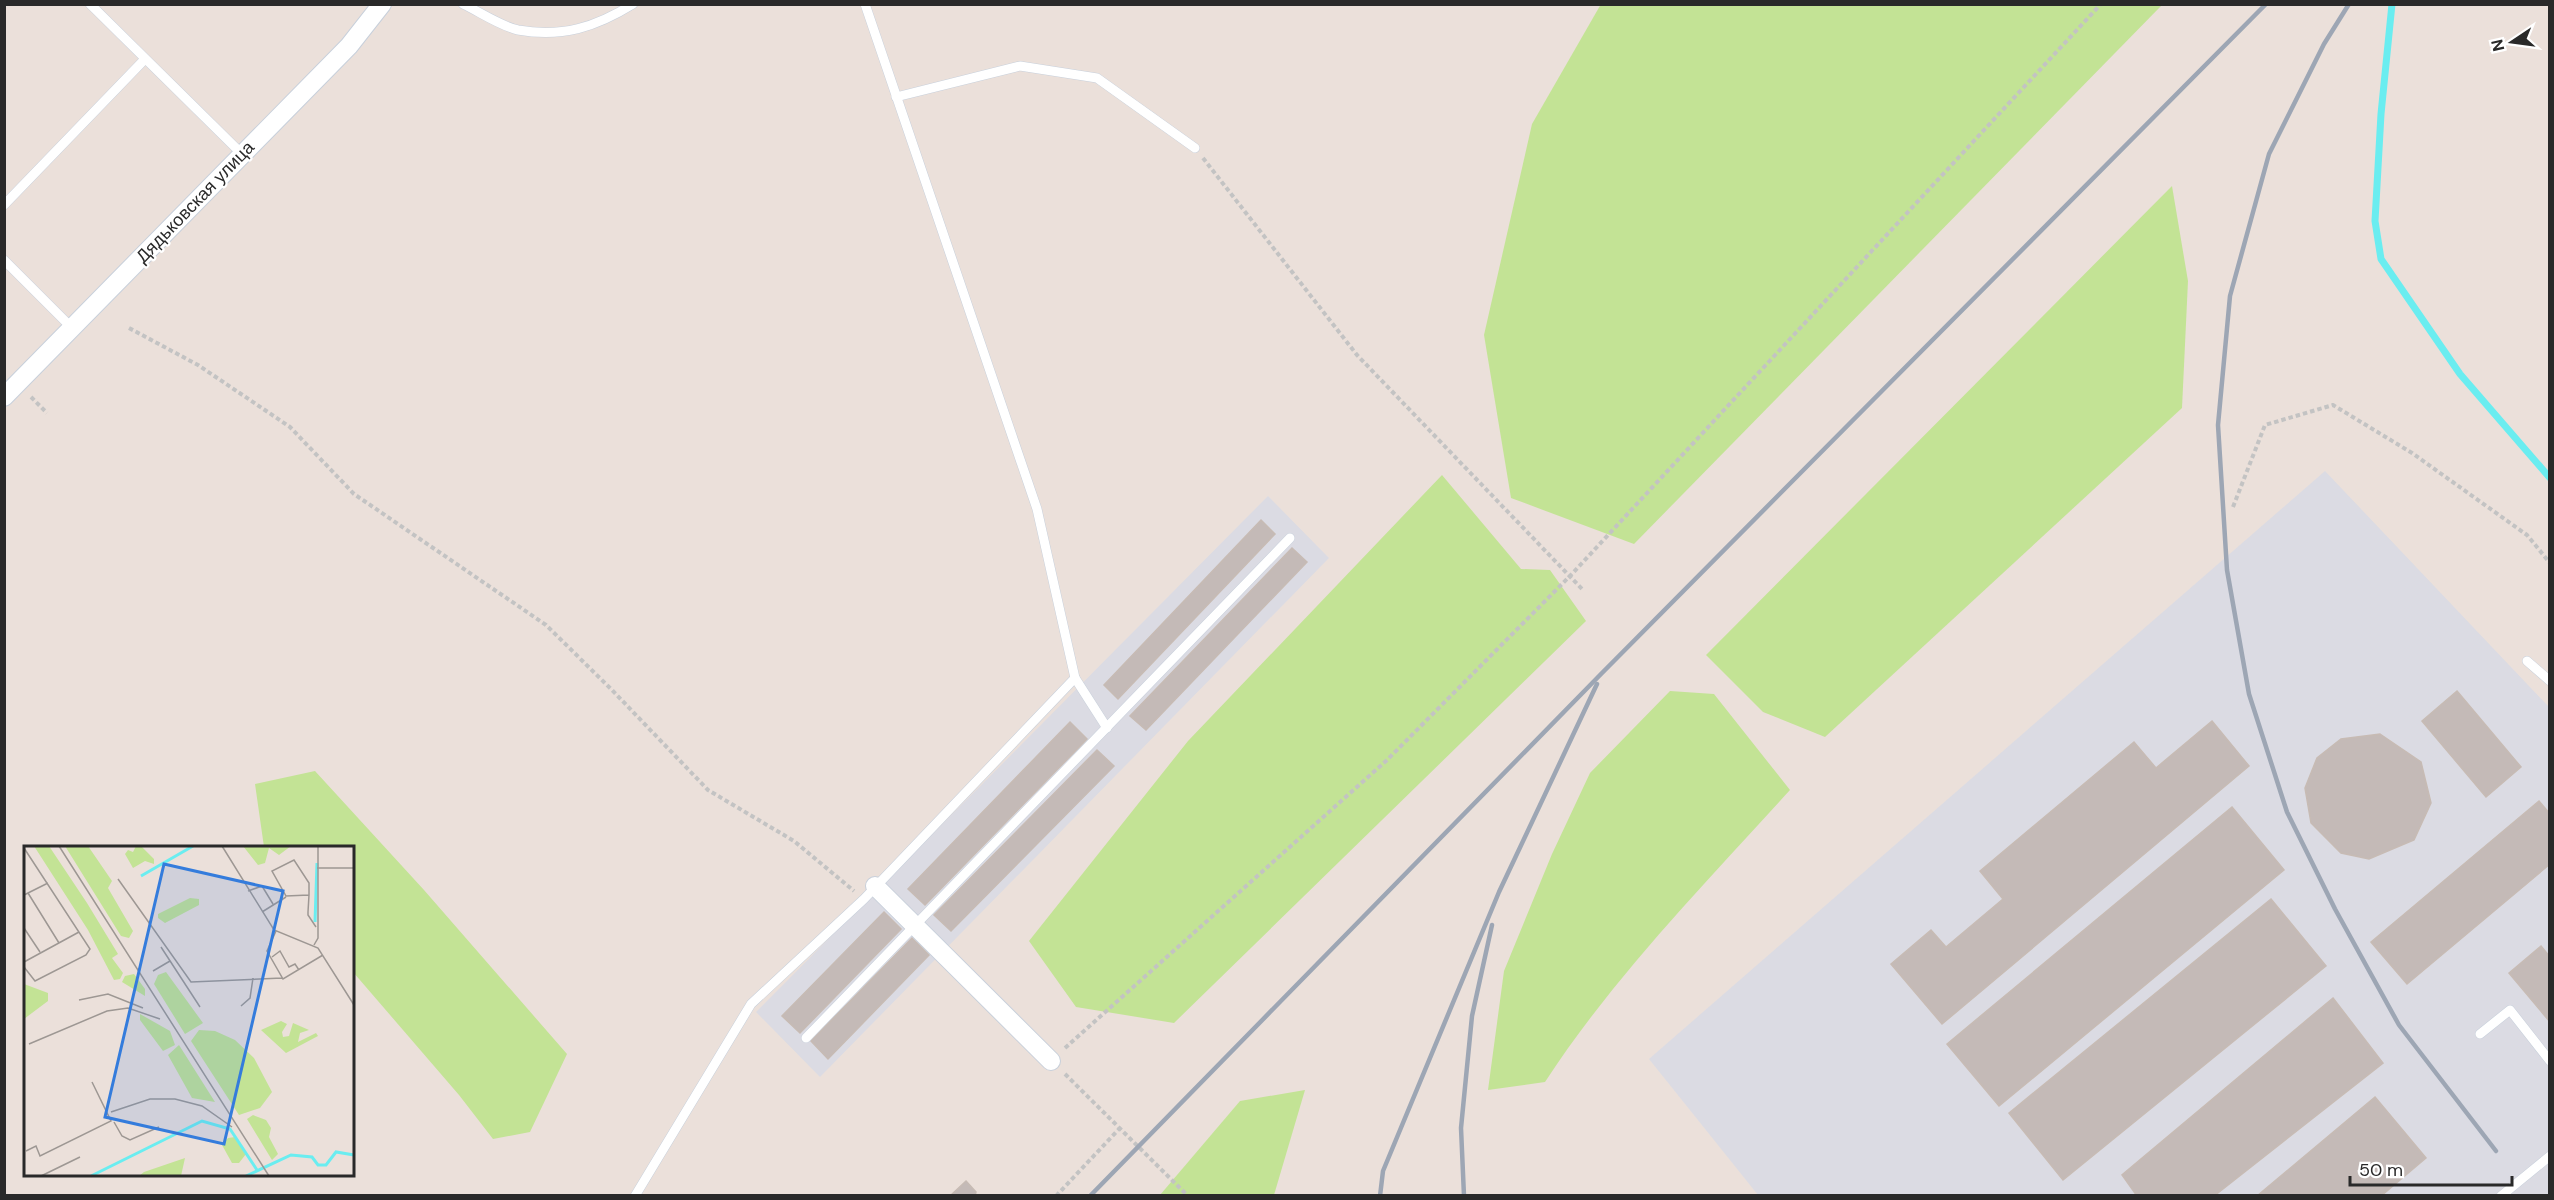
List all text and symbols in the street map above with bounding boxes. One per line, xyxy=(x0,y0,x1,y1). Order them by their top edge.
north arrow xyxy=(2482,12,2542,72)
text: N xyxy=(2486,37,2509,53)
street label: Дядьковская улица xyxy=(131,135,260,268)
inset map xyxy=(24,846,354,1176)
scale bar xyxy=(2350,1149,2512,1187)
text: 50 m xyxy=(2359,1158,2403,1182)

